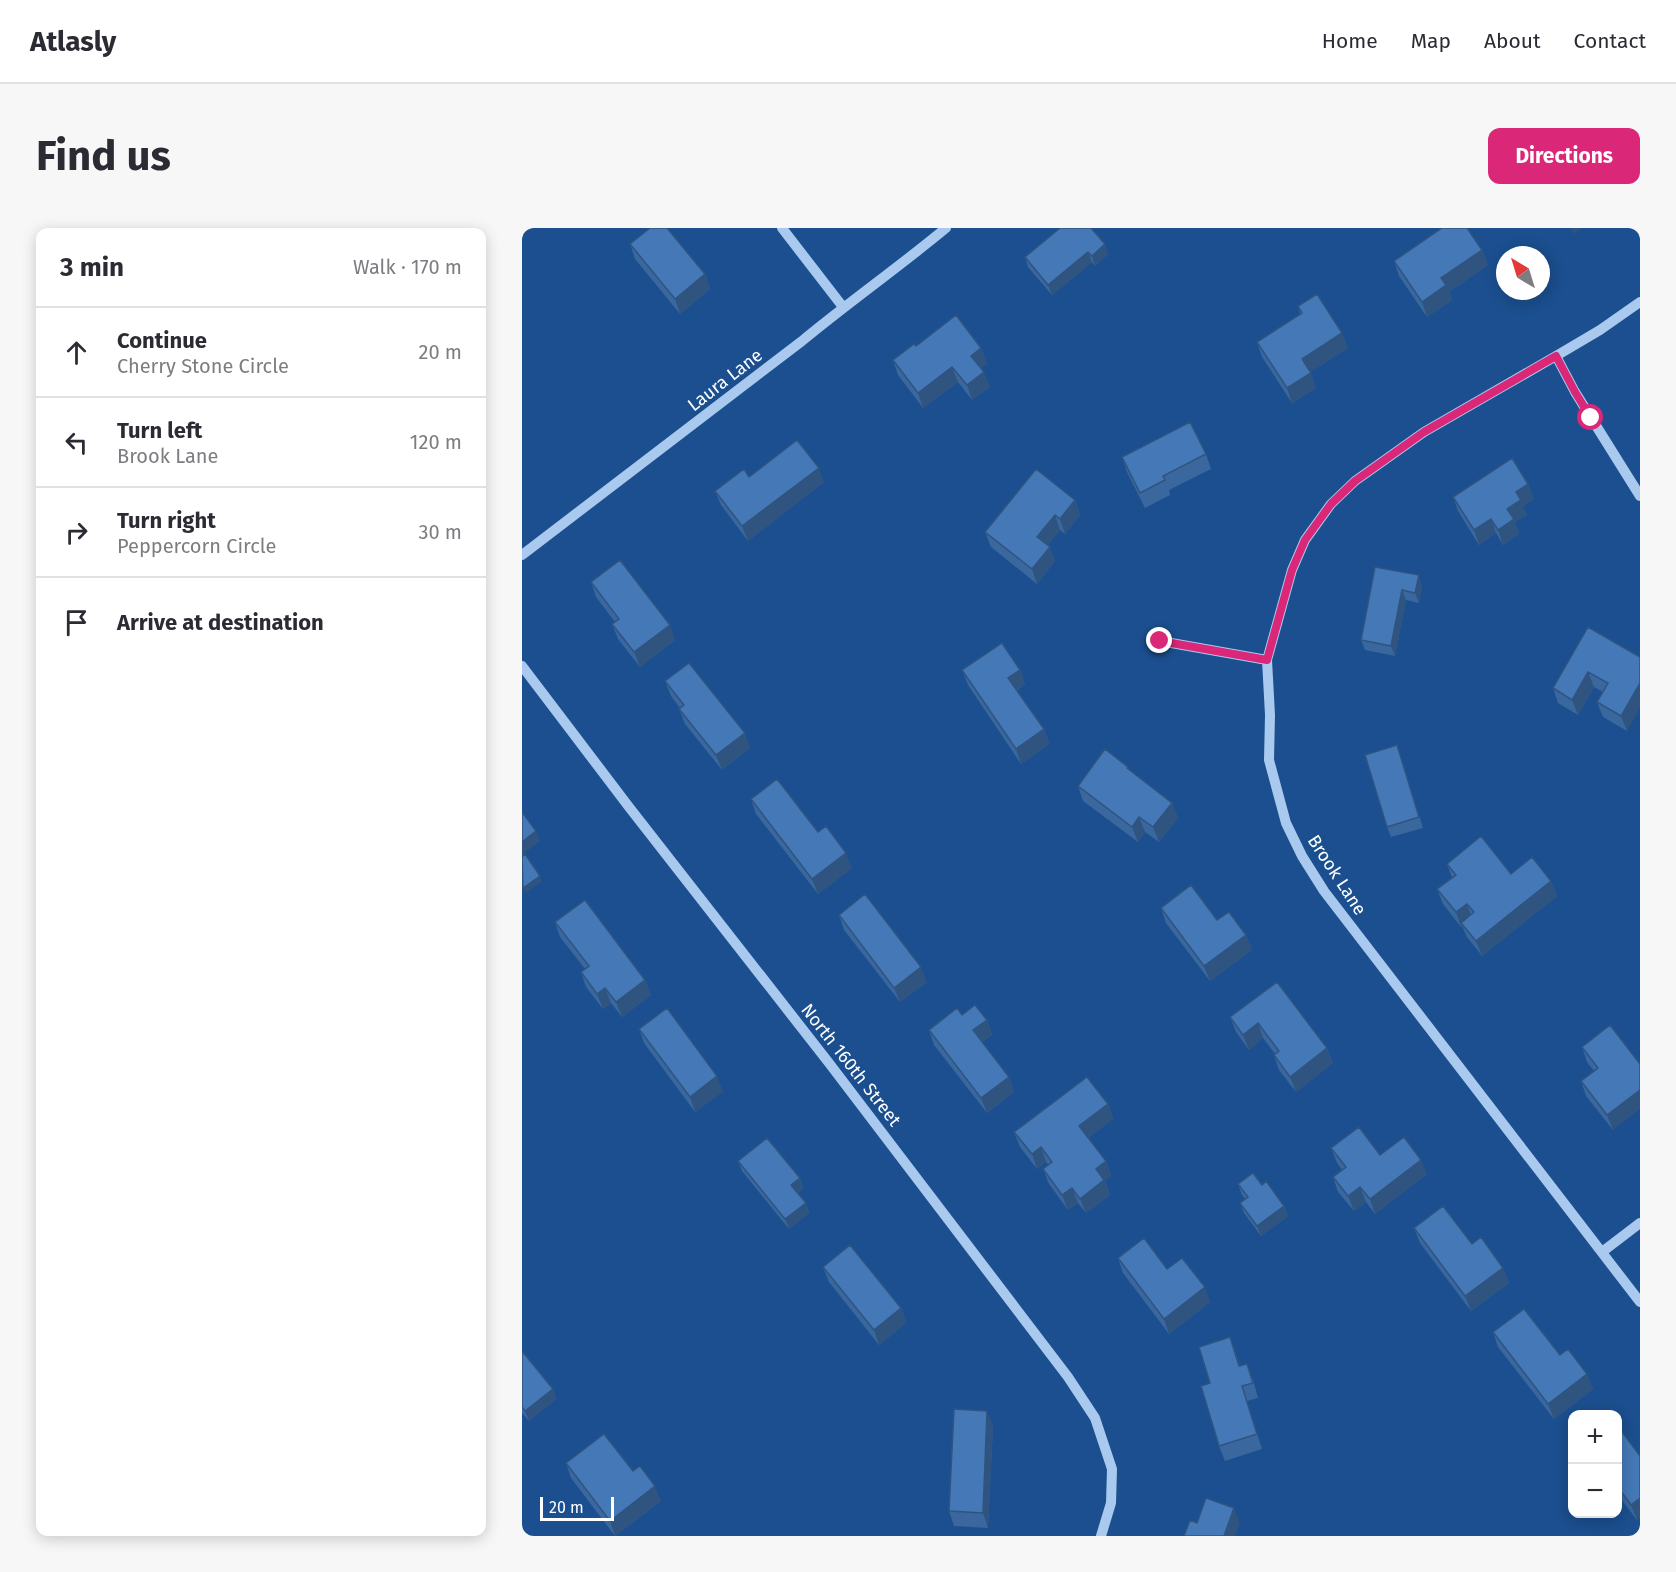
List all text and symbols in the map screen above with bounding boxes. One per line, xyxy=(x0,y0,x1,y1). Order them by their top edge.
text: Atlasly xyxy=(30,25,116,58)
text: Home xyxy=(1322,28,1378,54)
text: Map xyxy=(1411,28,1451,54)
text: About xyxy=(1484,28,1541,54)
text: Contact xyxy=(1574,28,1646,54)
button: Directions xyxy=(1488,128,1640,184)
text: Find us xyxy=(36,131,171,181)
north arrow xyxy=(1496,246,1550,300)
text: 3 min xyxy=(60,252,124,283)
text: Walk · 170 m xyxy=(353,255,462,279)
text: Continue xyxy=(117,327,207,354)
icon: ahead xyxy=(60,336,93,369)
text: 20 m xyxy=(419,340,462,364)
street label: Laura Lane xyxy=(683,344,767,416)
text: Cherry Stone Circle xyxy=(117,354,289,378)
route start xyxy=(1577,404,1603,430)
text: Turn left xyxy=(117,417,202,444)
icon: left xyxy=(60,426,93,459)
text: 120 m xyxy=(410,430,462,454)
text: Brook Lane xyxy=(117,444,218,468)
text: Turn right xyxy=(117,507,216,534)
icon: right xyxy=(60,516,93,549)
text: 30 m xyxy=(418,520,462,544)
text: Peppercorn Circle xyxy=(117,534,276,558)
icon: arrive xyxy=(60,606,93,639)
text: Arrive at destination xyxy=(117,609,324,636)
route end xyxy=(1146,627,1172,653)
street label: Brook Lane xyxy=(1303,831,1371,919)
street label: North 160th Street xyxy=(796,999,906,1131)
map controls xyxy=(1568,1410,1622,1518)
button: + xyxy=(1568,1410,1622,1464)
button: − xyxy=(1568,1464,1622,1518)
scale bar xyxy=(540,1494,614,1522)
text: 20 m xyxy=(549,1498,584,1517)

